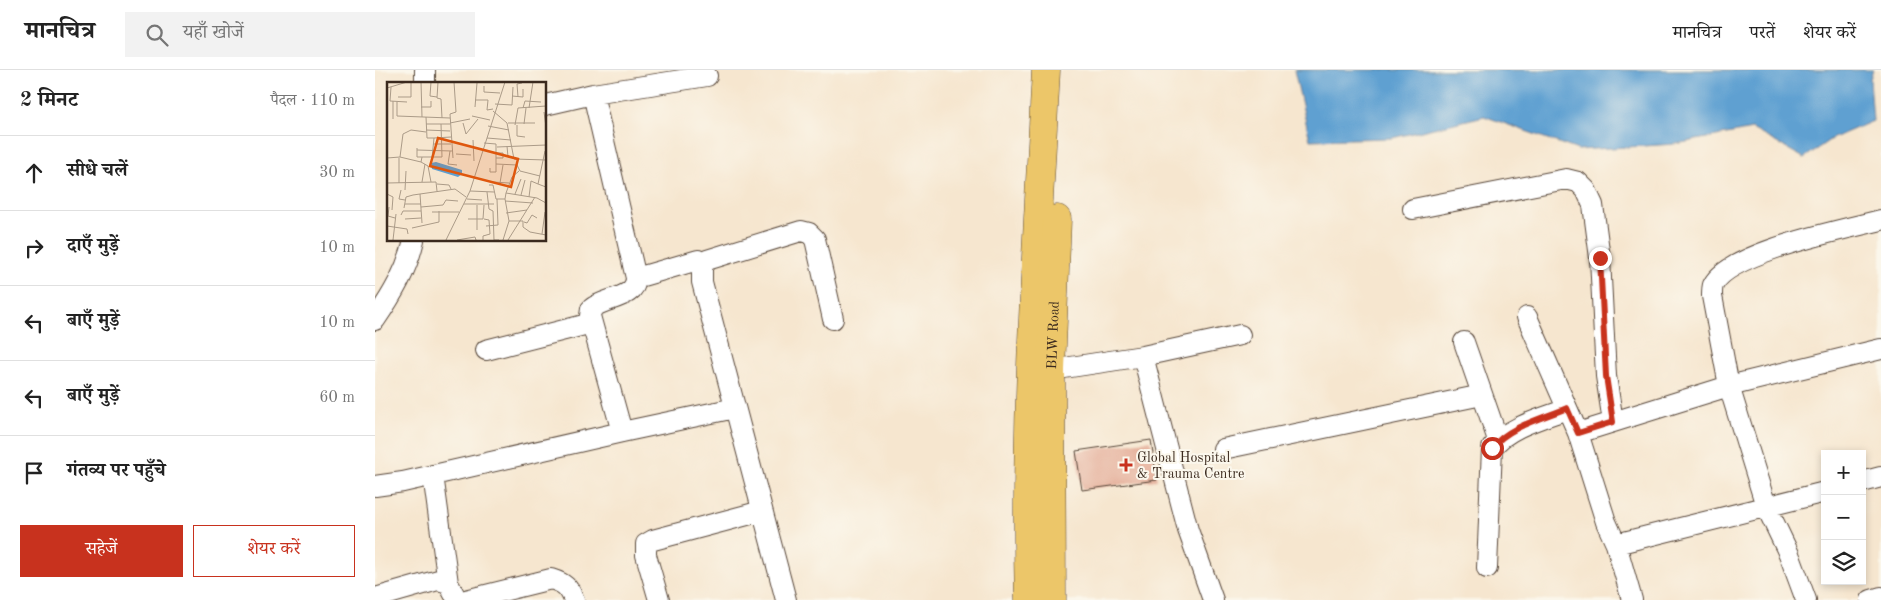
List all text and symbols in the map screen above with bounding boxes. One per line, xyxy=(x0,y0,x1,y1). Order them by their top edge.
search box xyxy=(125,12,475,57)
text: मानचित्र xyxy=(25,20,95,44)
icon: search xyxy=(143,21,171,49)
text: यहाँ खोजें xyxy=(183,24,244,43)
text: मानचित्र xyxy=(1673,24,1722,42)
text: परतें xyxy=(1750,24,1775,42)
text: शेयर करें xyxy=(1803,24,1856,42)
inset map xyxy=(387,82,546,241)
text: 2 मिनट xyxy=(20,90,78,111)
text: पैदल · 110 m xyxy=(270,93,355,109)
icon: ahead xyxy=(20,159,48,187)
text: सीधे चलें xyxy=(67,162,127,181)
text: 30 m xyxy=(319,165,355,181)
icon: right xyxy=(20,234,48,262)
text: दाएँ मुड़ें xyxy=(67,237,119,256)
text: 10 m xyxy=(319,240,355,256)
route end xyxy=(1589,247,1612,270)
street label: BLW Road xyxy=(1045,301,1062,370)
icon: left xyxy=(20,309,48,337)
text: बाएँ मुड़ें xyxy=(67,312,119,331)
text: 10 m xyxy=(319,315,355,331)
icon: left xyxy=(20,384,48,412)
text: बाएँ मुड़ें xyxy=(67,387,119,406)
text: 60 m xyxy=(319,390,355,406)
route start xyxy=(1481,437,1504,460)
map controls xyxy=(1821,450,1866,585)
button: + xyxy=(1821,450,1866,495)
place label: Global Hospital & Trauma Centre xyxy=(1137,451,1244,481)
marker: Global Hospital & Trauma Centre xyxy=(1119,458,1133,472)
icon: arrive xyxy=(20,459,48,487)
text: गंतव्य पर पहुँचे xyxy=(67,462,166,481)
button: − xyxy=(1821,495,1866,540)
button: सहेजें xyxy=(20,525,183,577)
button: शेयर करें xyxy=(193,525,355,577)
button: layers xyxy=(1821,540,1866,585)

